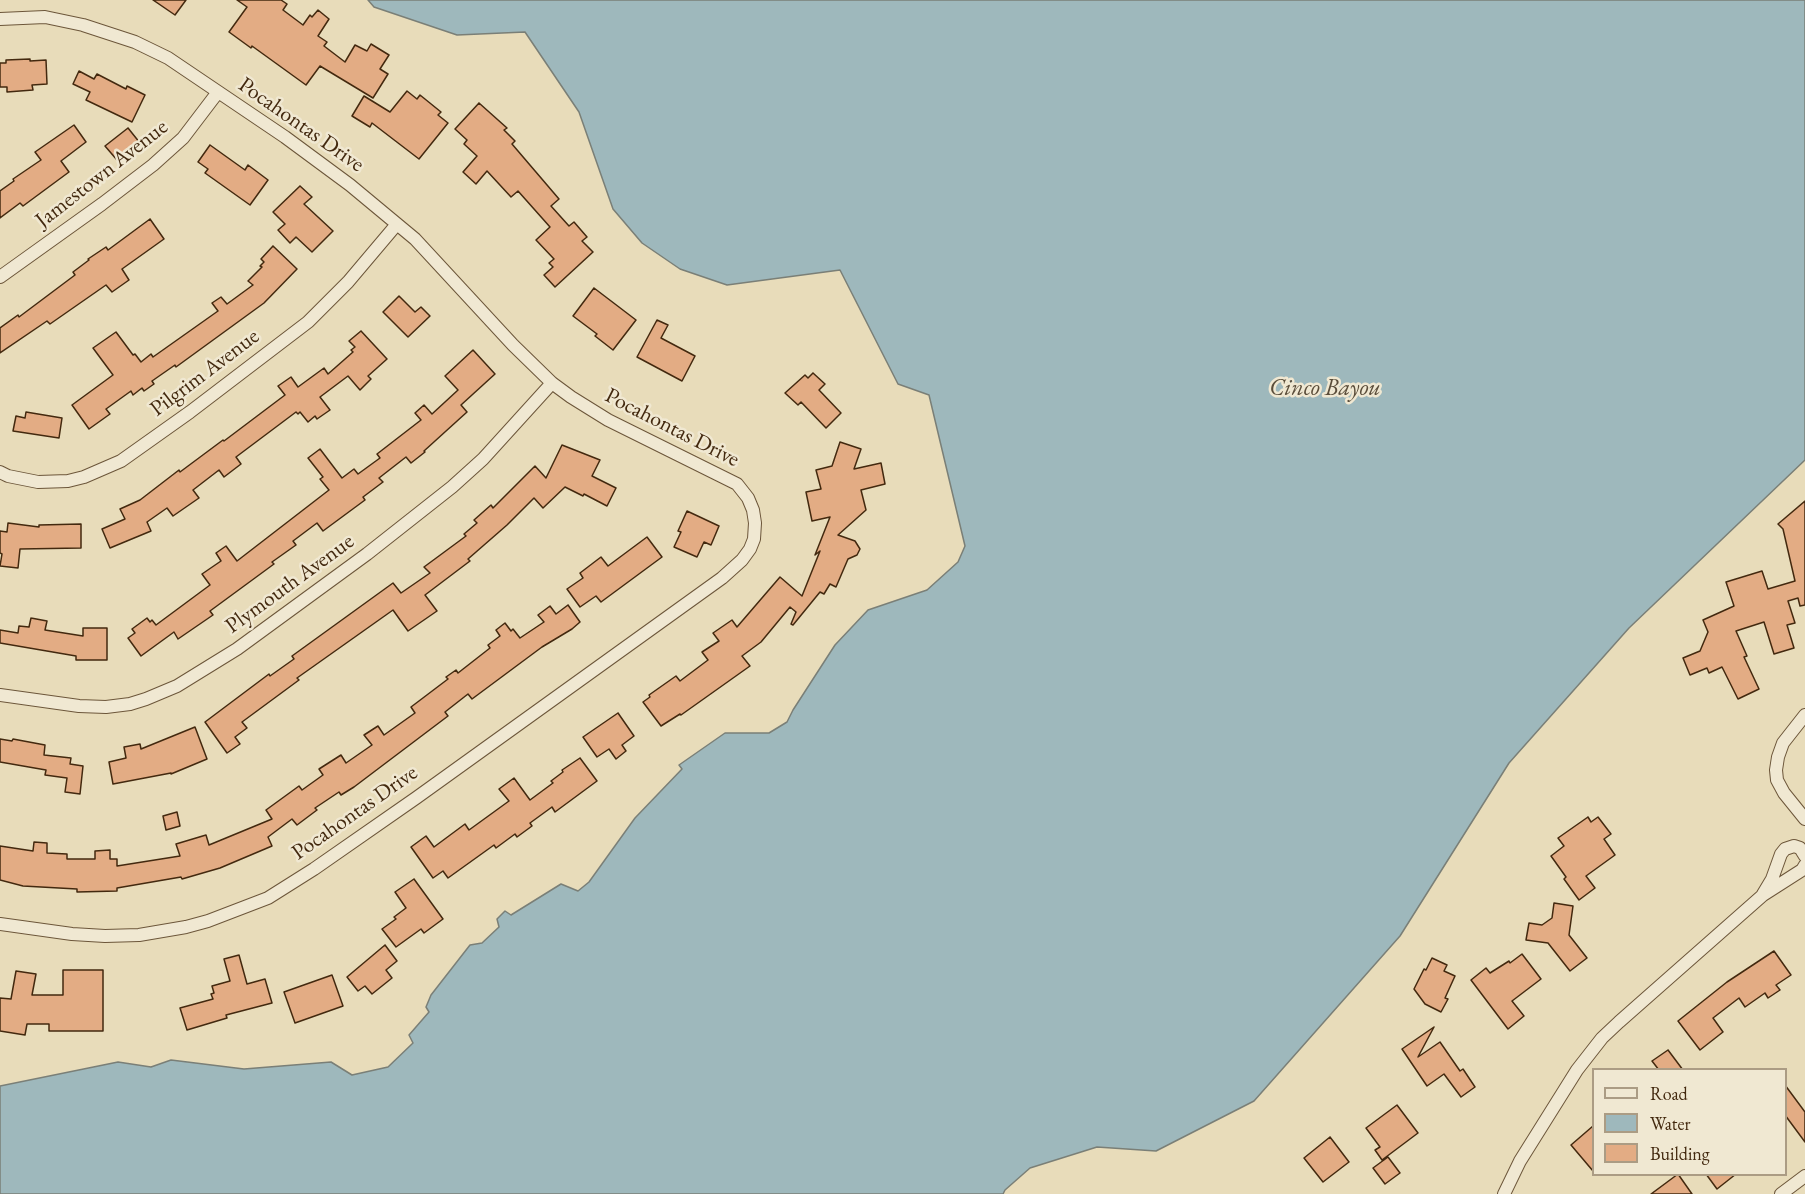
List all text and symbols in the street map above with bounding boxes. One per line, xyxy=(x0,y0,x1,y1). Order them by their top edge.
street label: Pocahontas Drive xyxy=(233,72,369,178)
street label: Jamestown Avenue xyxy=(31,114,173,234)
street label: Pilgrim Avenue xyxy=(145,323,265,423)
water label: Cinco Bayou xyxy=(1269,374,1381,402)
street label: Pocahontas Drive xyxy=(600,383,744,473)
street label: Plymouth Avenue xyxy=(221,529,359,639)
street label: Pocahontas Drive xyxy=(287,760,423,866)
legend xyxy=(1592,1068,1787,1176)
text: Road xyxy=(1650,1082,1688,1105)
text: Water xyxy=(1650,1112,1691,1135)
text: Building xyxy=(1650,1142,1710,1165)

